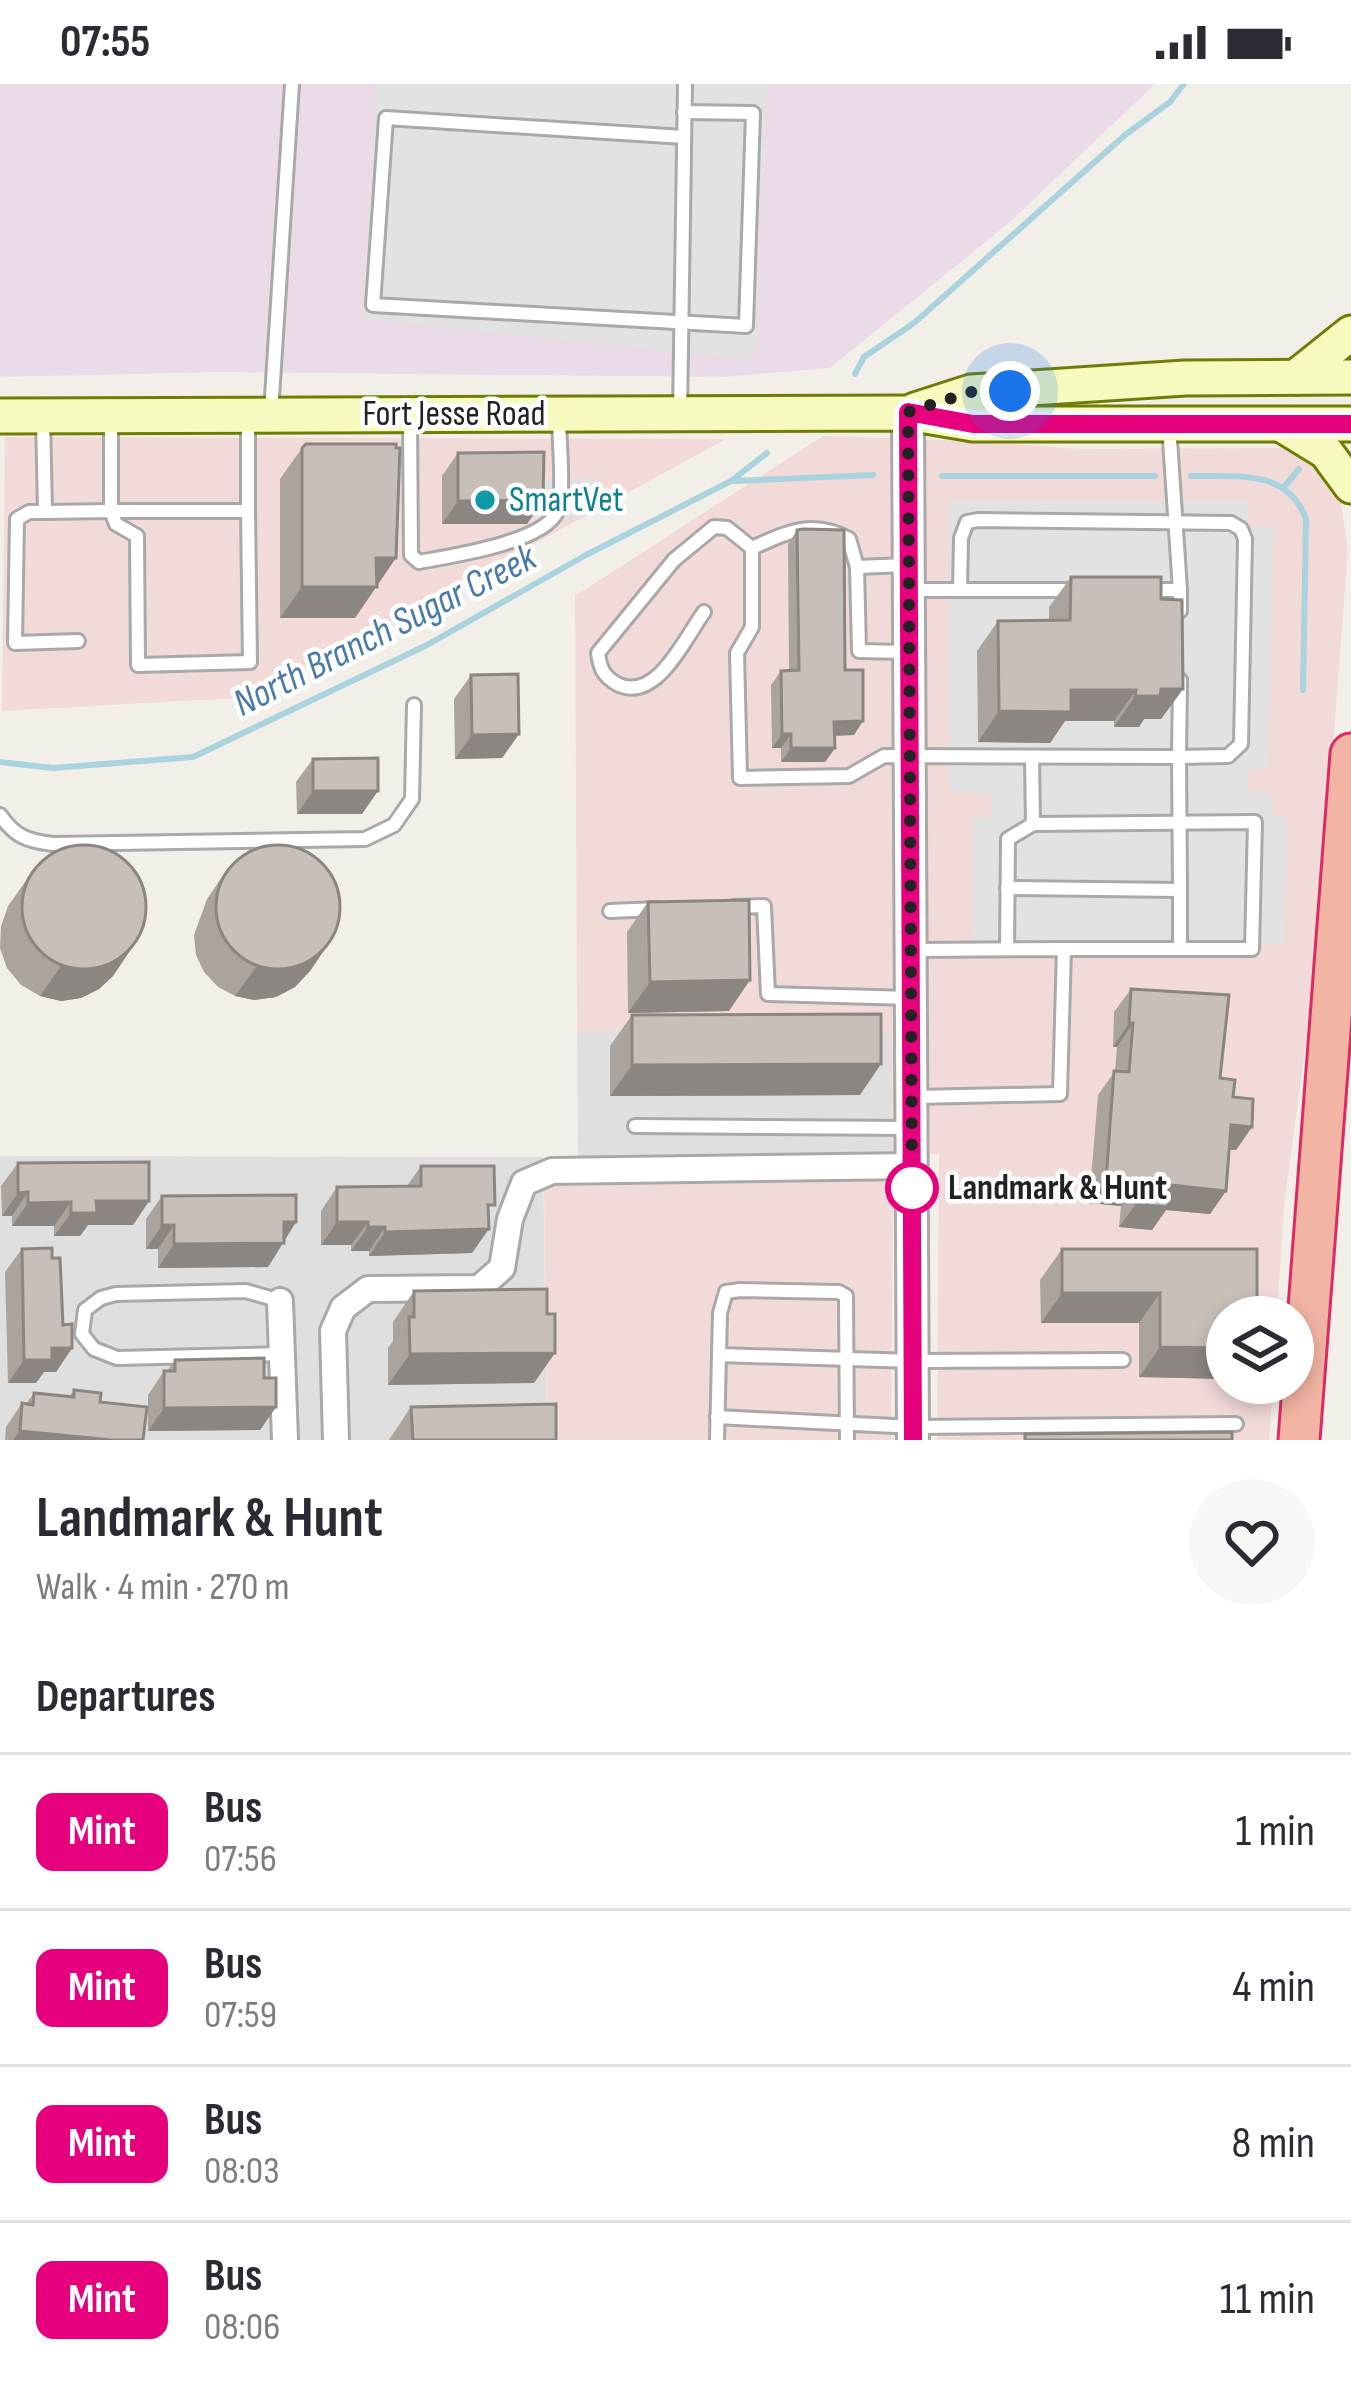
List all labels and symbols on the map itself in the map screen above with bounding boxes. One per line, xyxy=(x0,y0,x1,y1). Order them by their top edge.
your location xyxy=(980,361,1040,421)
street label: Fort Jesse Road xyxy=(362,393,546,436)
place label: SmartVet xyxy=(509,479,624,522)
marker: SmartVet xyxy=(472,487,498,513)
water label: North Branch Sugar Creek xyxy=(226,534,545,728)
marker: Landmark & Hunt xyxy=(887,1163,937,1213)
place label: Landmark & Hunt xyxy=(948,1167,1167,1210)

